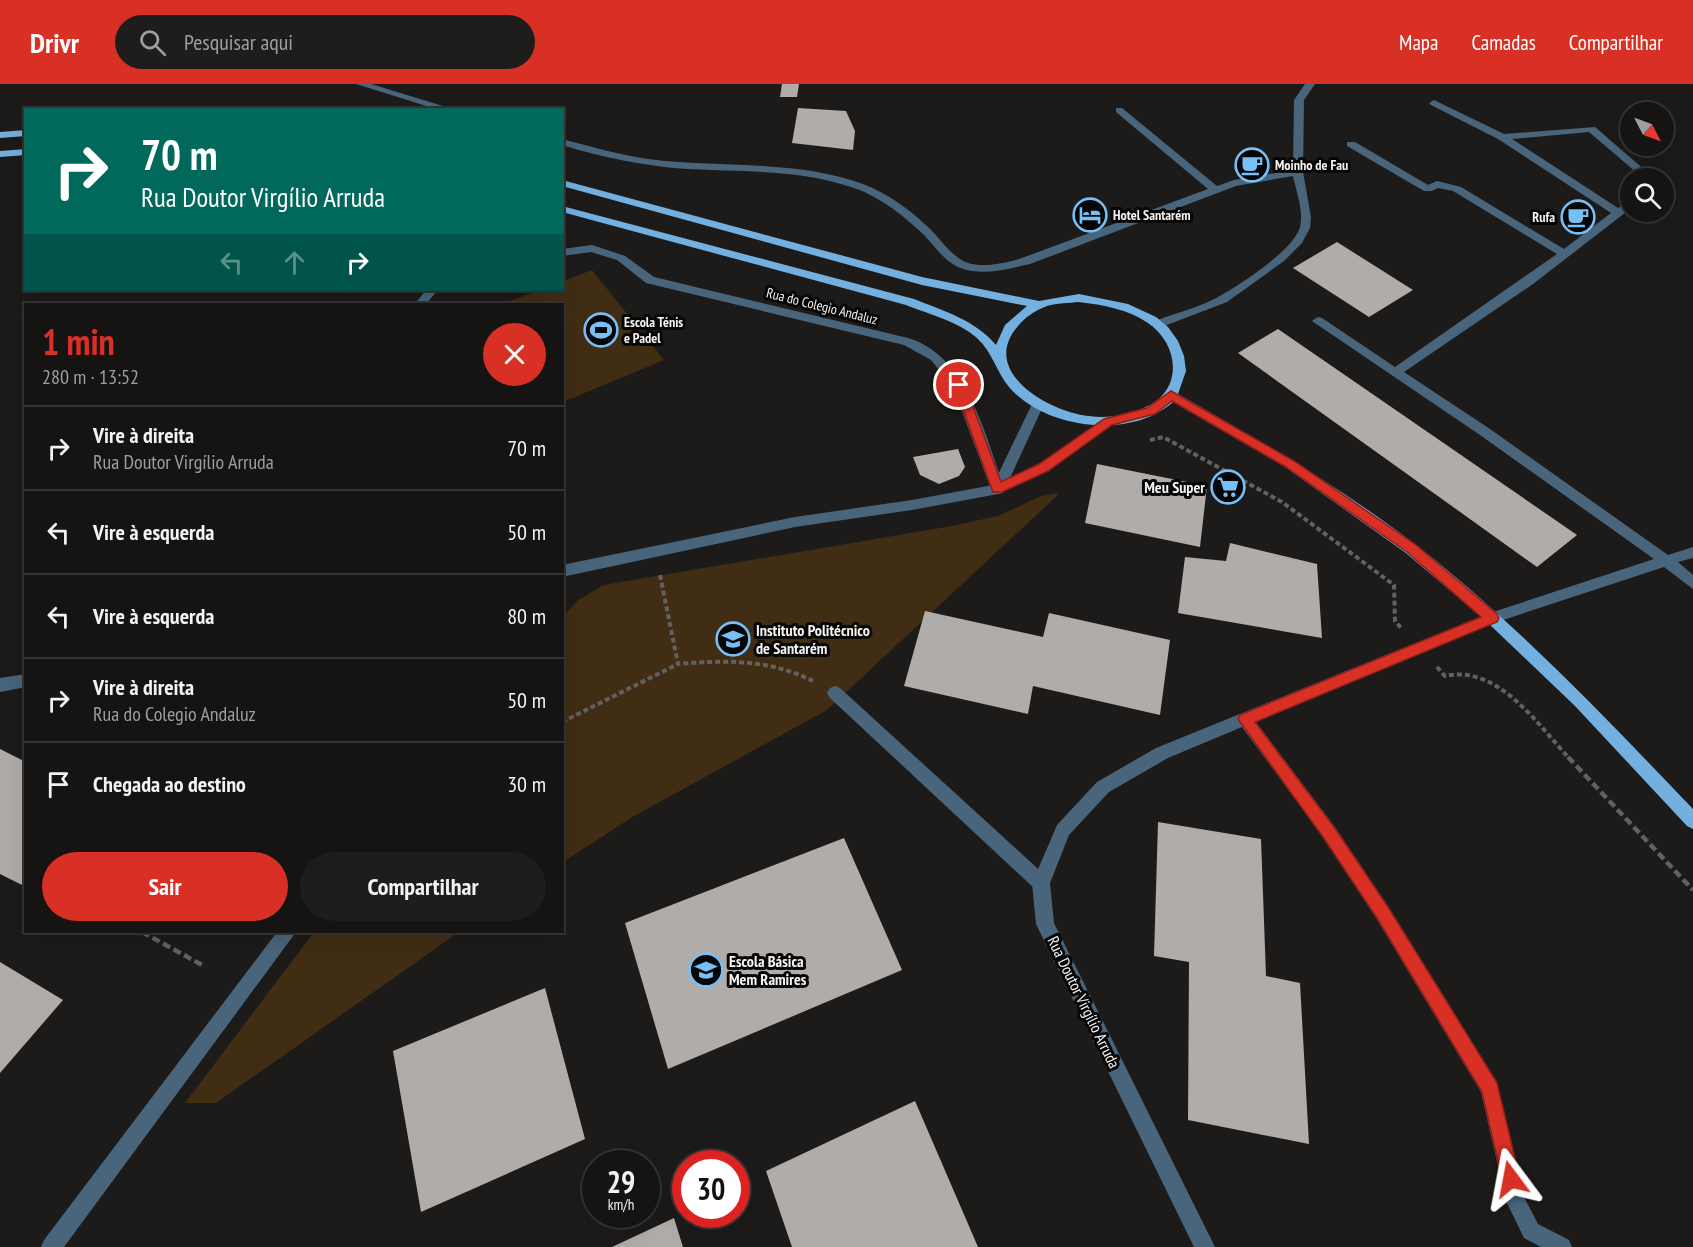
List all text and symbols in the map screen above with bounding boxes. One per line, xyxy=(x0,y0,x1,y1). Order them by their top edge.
search box xyxy=(115,15,535,69)
text: Drivr xyxy=(30,24,79,61)
icon: search xyxy=(136,26,169,59)
text: Pesquisar aqui xyxy=(184,28,293,56)
text: Mapa xyxy=(1399,29,1438,56)
text: Camadas xyxy=(1471,29,1536,56)
text: Compartilhar xyxy=(1569,29,1663,56)
north arrow xyxy=(1620,102,1674,156)
map controls xyxy=(1620,102,1674,222)
text: 70 m xyxy=(141,127,218,182)
icon: right xyxy=(42,132,120,210)
cafe icon: Moinho de Fau xyxy=(1234,147,1270,183)
place label: Moinho de Fau xyxy=(1275,156,1348,174)
button: search xyxy=(1620,168,1674,222)
text: Rua Doutor Virgílio Arruda xyxy=(141,180,385,214)
hotel icon: Hotel Santarém xyxy=(1072,197,1108,233)
cafe icon: Rufa xyxy=(1560,199,1596,235)
place label: Hotel Santarém xyxy=(1113,206,1190,224)
place label: Rufa xyxy=(1532,208,1555,226)
icon: left xyxy=(215,246,248,279)
icon: ahead xyxy=(278,246,311,279)
icon: right xyxy=(341,246,374,279)
street label: Rua do Colegio Andaluz xyxy=(765,283,879,329)
sports icon: Escola Ténis e Padel xyxy=(583,312,619,348)
place label: Escola Ténis e Padel xyxy=(624,313,683,347)
text: 1 min xyxy=(42,318,115,365)
button: close xyxy=(483,323,546,386)
pin xyxy=(933,359,984,410)
text: 280 m · 13:52 xyxy=(42,364,139,390)
icon: arrive xyxy=(942,368,975,401)
text: Vire à direita xyxy=(93,421,194,449)
icon: right xyxy=(42,432,75,465)
text: 70 m xyxy=(507,434,546,462)
text: Rua Doutor Virgílio Arruda xyxy=(93,449,274,475)
supermarket icon: Meu Super xyxy=(1210,469,1246,505)
place label: Meu Super xyxy=(1144,477,1205,497)
icon: left xyxy=(42,516,75,549)
text: Vire à esquerda xyxy=(93,518,214,546)
text: 50 m xyxy=(507,518,546,546)
icon: left xyxy=(42,600,75,633)
text: Vire à esquerda xyxy=(93,602,214,630)
text: 80 m xyxy=(507,602,546,630)
place label: Instituto Politécnico de Santarém xyxy=(756,620,870,658)
school or university icon: Instituto Politécnico de Santarém xyxy=(715,621,751,657)
text: Vire à direita xyxy=(93,673,194,701)
icon: right xyxy=(42,684,75,717)
text: 50 m xyxy=(507,686,546,714)
text: Rua do Colegio Andaluz xyxy=(93,701,256,727)
icon: arrive xyxy=(42,768,75,801)
text: Chegada ao destino xyxy=(93,770,246,798)
text: 30 m xyxy=(507,770,546,798)
button: Sair xyxy=(42,852,288,921)
button: Compartilhar xyxy=(300,852,546,921)
street label: Rua Doutor Virgílio Arruda xyxy=(1043,933,1125,1071)
place label: Escola Básica Mem Ramires xyxy=(729,951,807,989)
school or university icon: Escola Básica Mem Ramires xyxy=(688,952,724,988)
position arrow xyxy=(1479,1147,1543,1211)
speed limit sign: 30 xyxy=(672,1150,750,1228)
text: 29 xyxy=(607,1162,635,1201)
text: km/h xyxy=(608,1195,634,1214)

